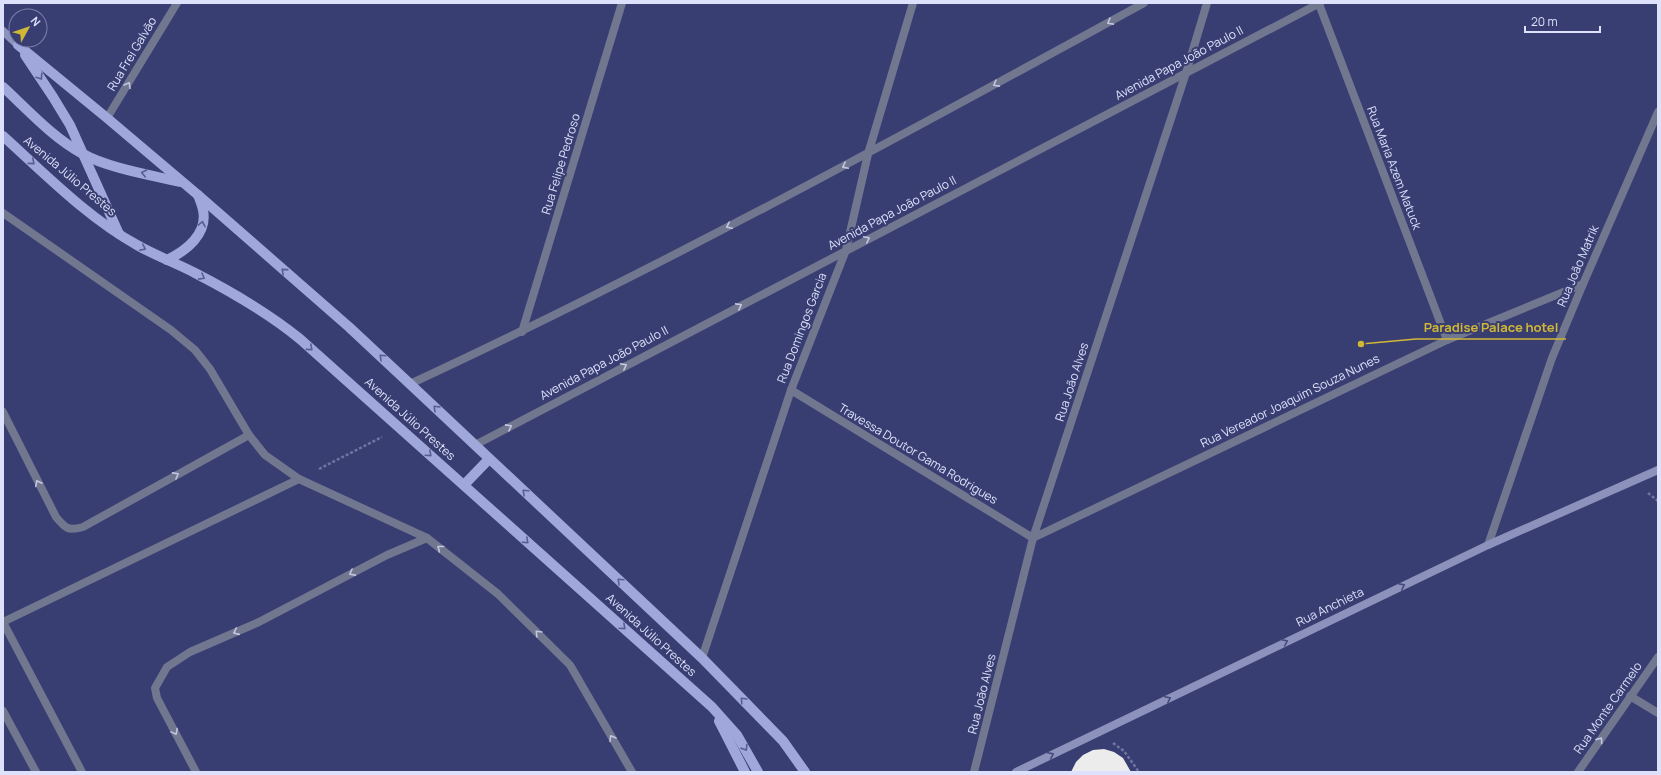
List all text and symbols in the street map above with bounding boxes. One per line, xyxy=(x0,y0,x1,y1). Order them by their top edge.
north arrow xyxy=(8,8,48,48)
scale bar xyxy=(1525,8,1600,34)
text: N xyxy=(28,13,44,29)
text: 20 m xyxy=(1531,13,1558,30)
street label: Rua Frei Galvão xyxy=(103,14,160,94)
one-way arrow xyxy=(1107,17,1114,24)
street label: Avenida Papa João Paulo II xyxy=(1112,21,1246,104)
one-way arrow xyxy=(35,73,43,80)
one-way arrow xyxy=(993,80,1000,87)
one-way arrow xyxy=(123,82,130,89)
street label: Rua Maria Azem Matuck xyxy=(1363,104,1426,233)
street label: Rua Felipe Pedroso xyxy=(537,111,584,216)
street label: Avenida Júlio Prestes xyxy=(20,132,120,220)
one-way arrow xyxy=(27,157,35,165)
one-way arrow xyxy=(842,161,849,169)
one-way arrow xyxy=(141,169,148,178)
street label: Avenida Papa João Paulo II xyxy=(825,171,959,254)
one-way arrow xyxy=(198,220,206,227)
one-way arrow xyxy=(726,221,733,228)
street label: Rua João Matrik xyxy=(1553,221,1603,309)
one-way arrow xyxy=(863,236,870,244)
one-way arrow xyxy=(138,243,146,251)
one-way arrow xyxy=(281,269,289,276)
street label: Rua Domingos Garcia xyxy=(773,270,830,386)
one-way arrow xyxy=(198,272,205,279)
one-way arrow xyxy=(735,303,743,311)
callout: Paradise Palace hotel xyxy=(1416,314,1566,339)
text: Paradise Palace hotel xyxy=(1424,318,1558,336)
street label: Avenida Papa João Paulo II xyxy=(537,321,671,404)
street label: Rua João Alves xyxy=(1051,340,1092,424)
one-way arrow xyxy=(306,343,313,350)
street label: Rua Vereador Joaquim Souza Nunes xyxy=(1197,350,1382,451)
one-way arrow xyxy=(379,355,386,362)
one-way arrow xyxy=(620,364,627,371)
street label: Avenida Júlio Prestes xyxy=(361,373,459,464)
street label: Travessa Doutor Gama Rodrigues xyxy=(835,399,1001,508)
one-way arrow xyxy=(433,405,441,413)
one-way arrow xyxy=(505,424,512,431)
one-way arrow xyxy=(424,449,432,457)
one-way arrow xyxy=(172,472,179,480)
one-way arrow xyxy=(36,479,43,487)
one-way arrow xyxy=(522,489,530,497)
one-way arrow xyxy=(521,536,529,543)
one-way arrow xyxy=(438,545,445,552)
one-way arrow xyxy=(349,568,357,576)
one-way arrow xyxy=(617,579,624,586)
street label: Rua Anchieta xyxy=(1293,583,1367,630)
one-way arrow xyxy=(1398,583,1406,591)
street label: Avenida Júlio Prestes xyxy=(602,589,700,680)
one-way arrow xyxy=(618,622,626,630)
one-way arrow xyxy=(233,627,241,635)
one-way arrow xyxy=(535,630,543,638)
one-way arrow xyxy=(1281,639,1288,647)
street label: Rua João Alves xyxy=(963,652,1000,736)
street label: Rua Monte Carmelo xyxy=(1569,658,1646,757)
one-way arrow xyxy=(1164,696,1171,704)
one-way arrow xyxy=(740,697,748,705)
one-way arrow xyxy=(171,728,178,735)
one-way arrow xyxy=(610,735,617,742)
one-way arrow xyxy=(1595,737,1603,744)
one-way arrow xyxy=(740,744,747,751)
one-way arrow xyxy=(1046,752,1054,760)

